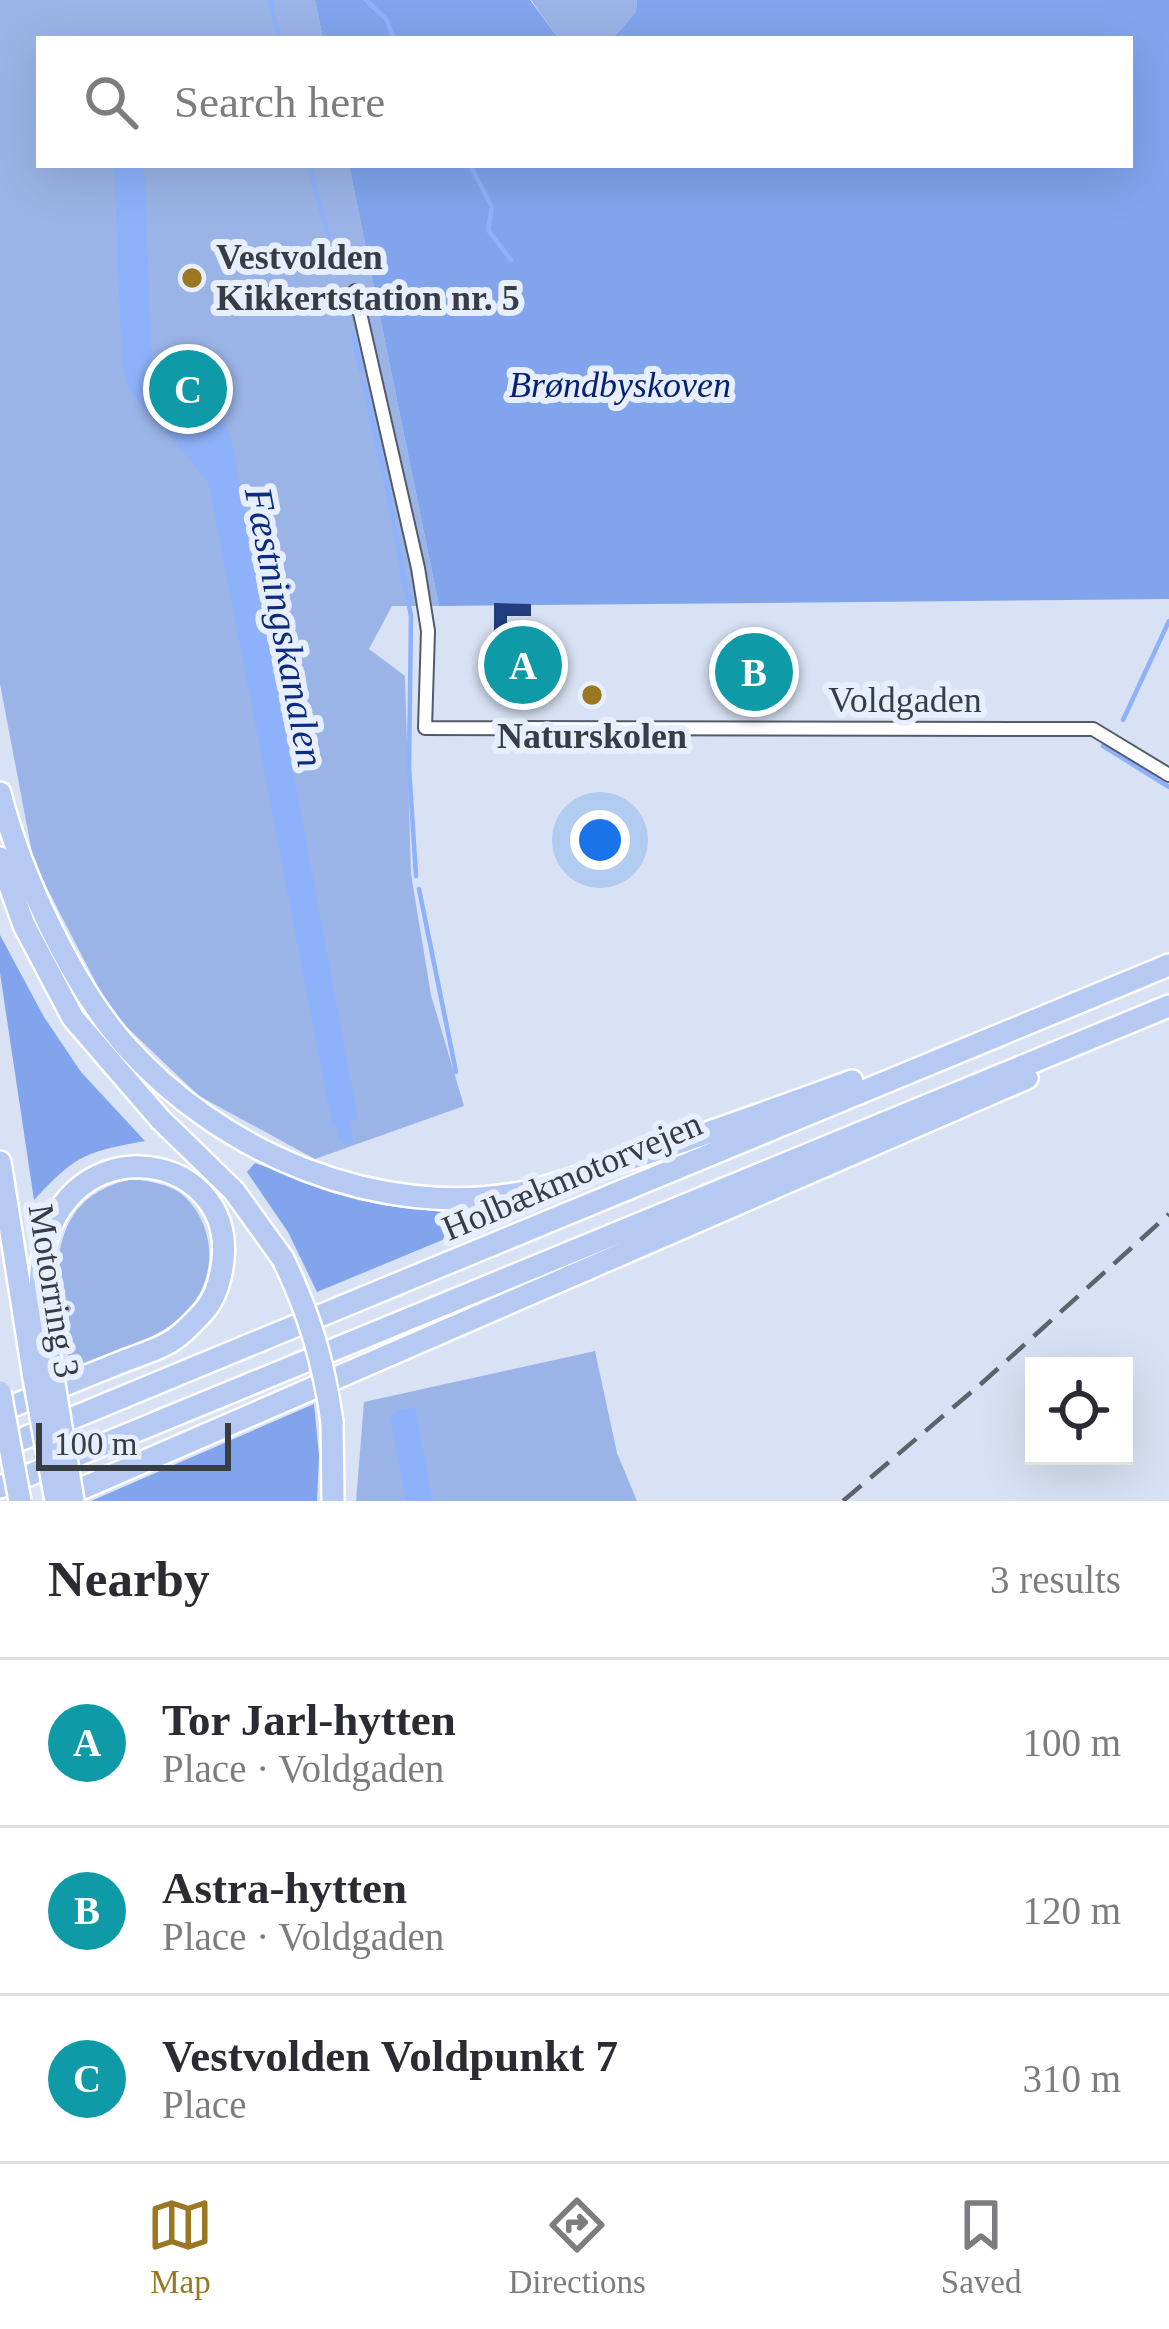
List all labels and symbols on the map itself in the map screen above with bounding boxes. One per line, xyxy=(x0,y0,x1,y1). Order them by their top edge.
place label: Vestvolden Kikkertstation nr. 5 xyxy=(216,237,520,318)
marker: Vestvolden Kikkertstation nr. 5 xyxy=(179,265,205,291)
pin: C xyxy=(149,344,227,434)
park label: Brøndbyskoven xyxy=(509,365,731,405)
water label: Fæstningskanalen xyxy=(236,483,333,771)
pin: A xyxy=(484,620,562,710)
pin: B xyxy=(715,627,793,717)
street label: Voldgaden xyxy=(828,680,982,720)
marker: Naturskolen xyxy=(579,682,605,708)
place label: Naturskolen xyxy=(497,716,687,756)
your location xyxy=(570,810,630,870)
street label: Holbækmotorvejen xyxy=(436,1103,708,1249)
street label: Motorring 3 xyxy=(21,1201,87,1381)
scale bar xyxy=(36,1417,231,1470)

